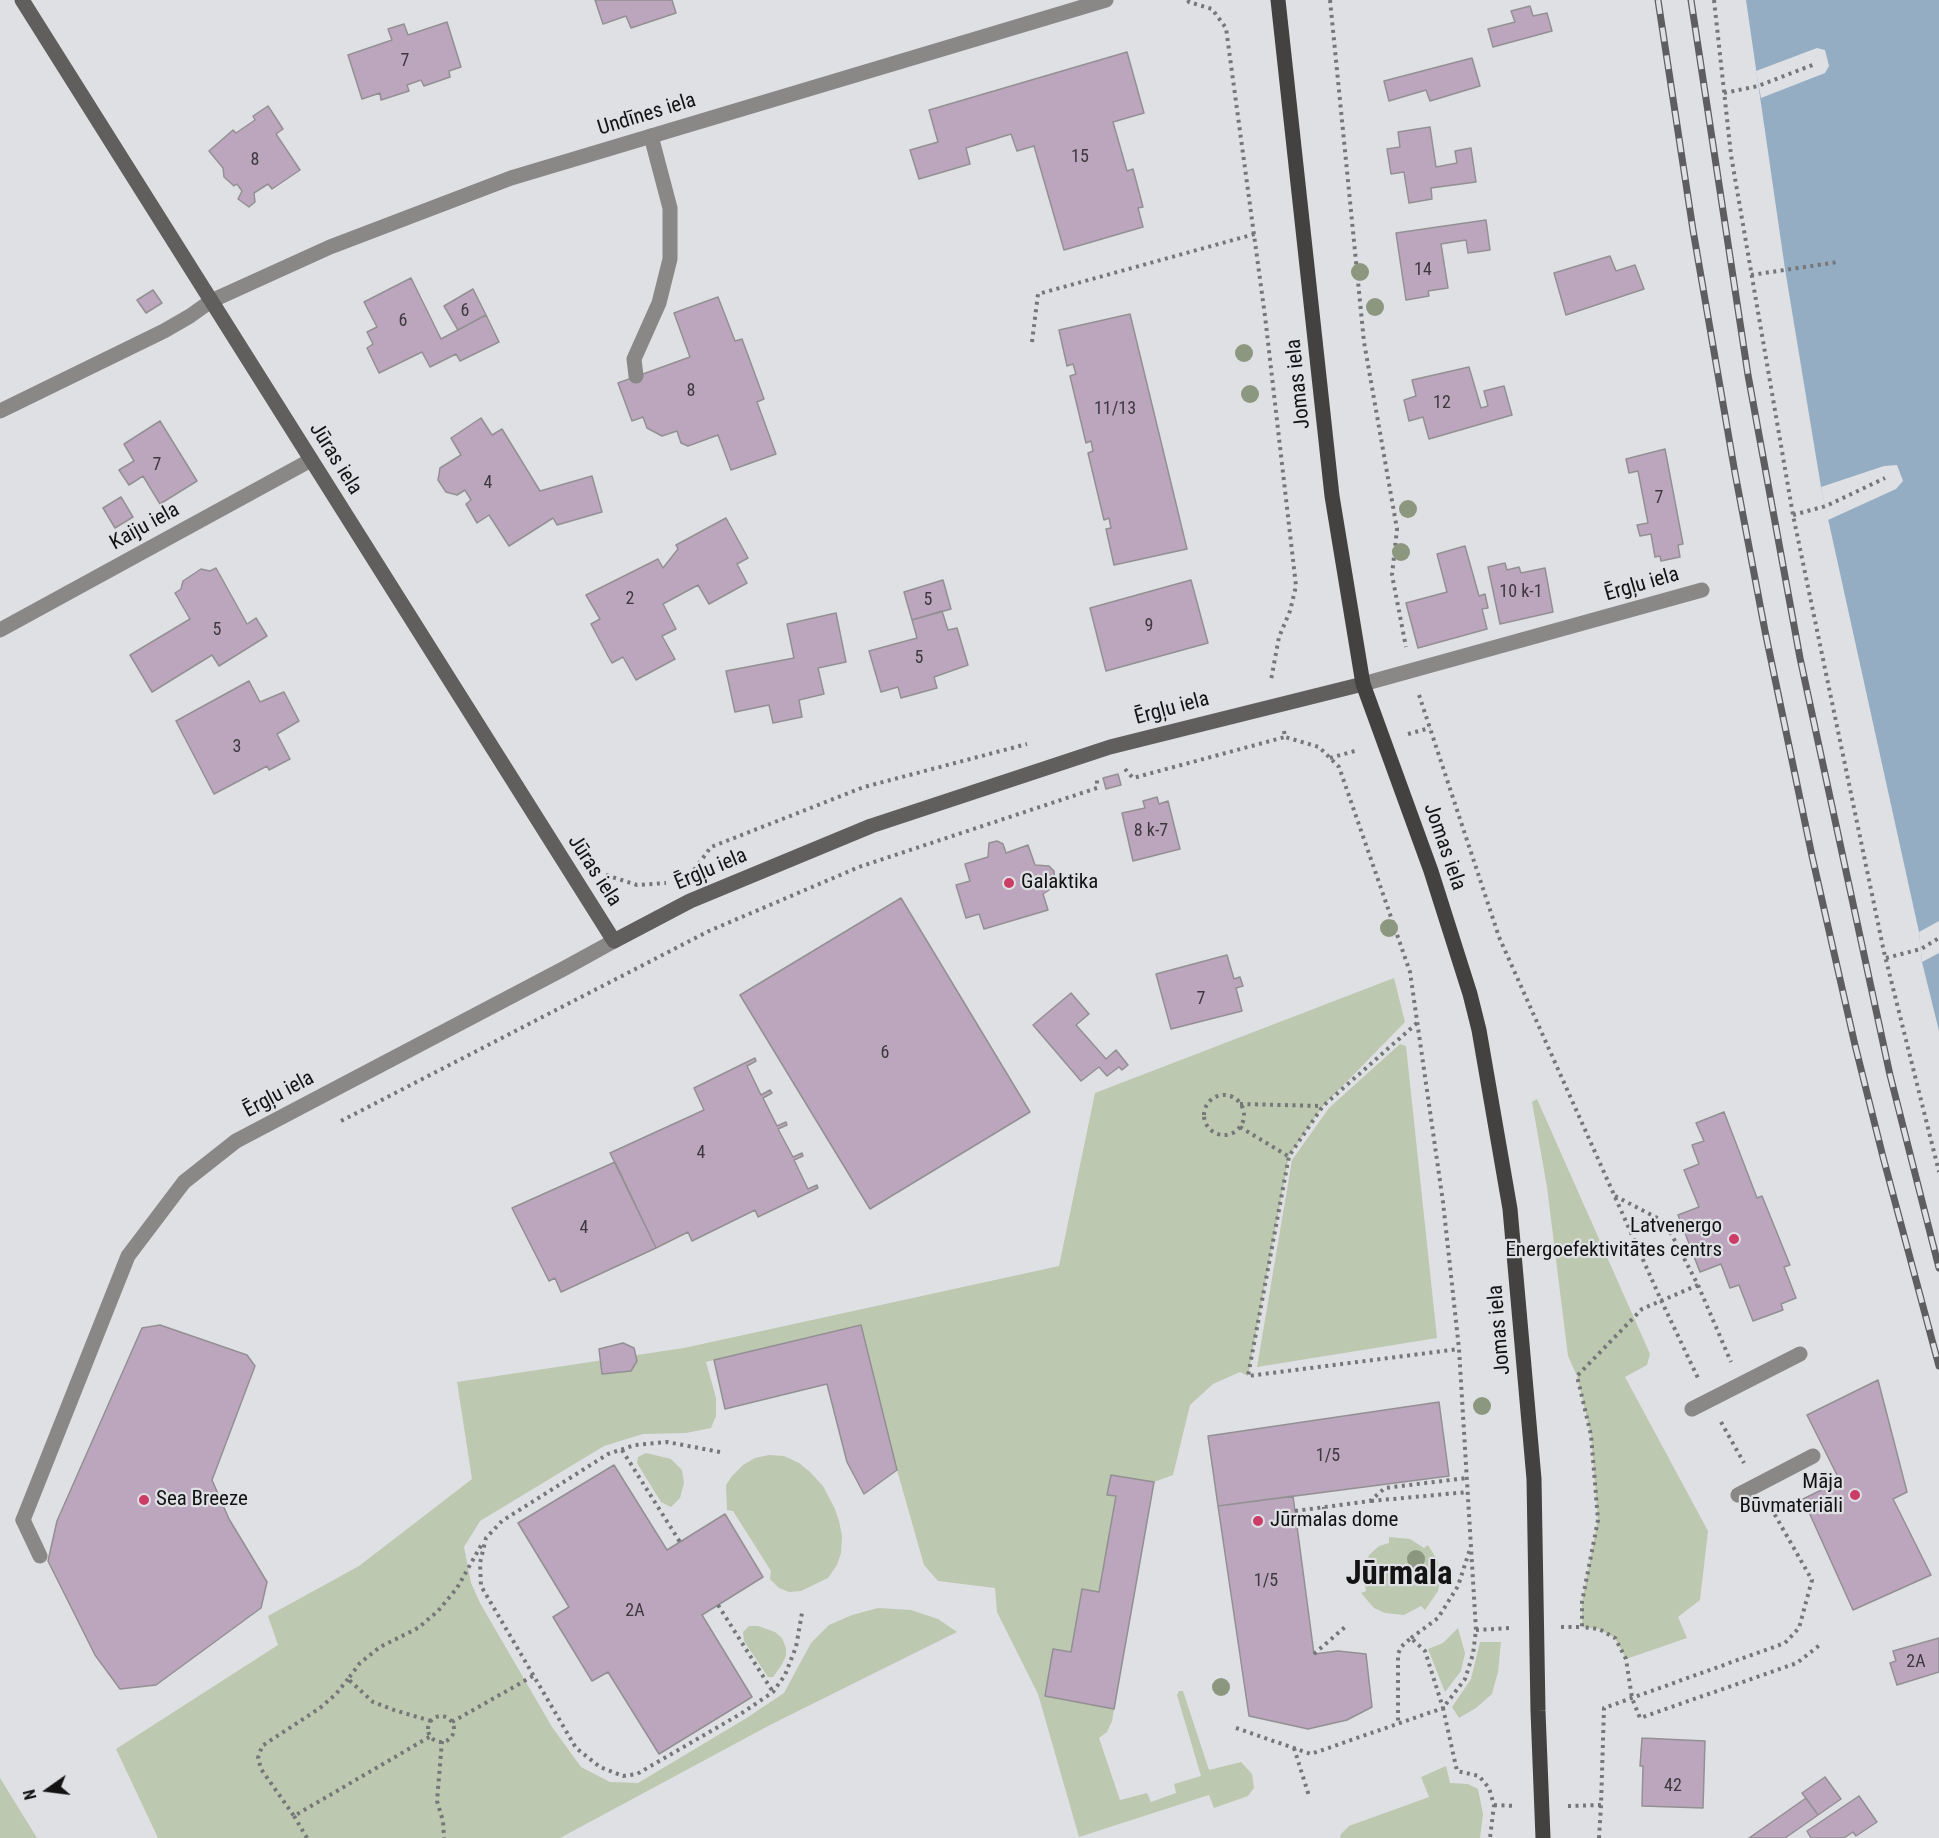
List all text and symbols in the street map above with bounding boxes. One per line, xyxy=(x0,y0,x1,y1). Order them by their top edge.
house number: 7 xyxy=(401,50,409,72)
street label: Undīnes iela xyxy=(595,88,699,142)
house number: 15 xyxy=(1071,146,1089,168)
house number: 8 xyxy=(251,149,259,171)
house number: 14 xyxy=(1414,259,1432,281)
house number: 6 xyxy=(461,300,469,322)
house number: 6 xyxy=(399,310,407,332)
street label: Jomas iela xyxy=(1282,338,1316,430)
house number: 8 xyxy=(687,380,695,402)
house number: 12 xyxy=(1433,392,1451,414)
house number: 11/13 xyxy=(1094,398,1136,420)
street label: Jūras iela xyxy=(303,418,367,500)
house number: 7 xyxy=(153,454,161,476)
house number: 4 xyxy=(484,472,492,494)
house number: 7 xyxy=(1655,487,1663,509)
street label: Kaiju iela xyxy=(106,498,184,556)
street label: Ērgļu iela xyxy=(1602,562,1682,608)
house number: 10 k-1 xyxy=(1499,581,1543,603)
house number: 2 xyxy=(626,588,634,610)
house number: 5 xyxy=(924,589,932,611)
house number: 9 xyxy=(1145,615,1153,637)
house number: 5 xyxy=(213,619,221,641)
house number: 5 xyxy=(915,647,923,669)
street label: Ērgļu iela xyxy=(1132,687,1212,731)
house number: 3 xyxy=(233,736,241,758)
street label: Jomas iela xyxy=(1417,800,1471,894)
house number: 8 k-7 xyxy=(1134,820,1168,842)
street label: Jūras iela xyxy=(562,830,626,912)
street label: Ērgļu iela xyxy=(671,843,751,897)
place label: Galaktika xyxy=(1021,870,1098,896)
marker: Galaktika xyxy=(1002,876,1016,890)
house number: 7 xyxy=(1197,988,1205,1010)
house number: 6 xyxy=(881,1042,889,1064)
street label: Ērgļu iela xyxy=(239,1066,319,1124)
house number: 4 xyxy=(697,1142,705,1164)
place label: Latvenergo Energoefektivitātes centrs xyxy=(1505,1214,1722,1264)
house number: 4 xyxy=(580,1217,588,1239)
marker: Latvenergo Energoefektivitātes centrs xyxy=(1727,1232,1741,1246)
street label: Jomas iela xyxy=(1484,1284,1516,1376)
house number: 1/5 xyxy=(1316,1445,1340,1467)
place label: Māja Būvmateriāli xyxy=(1740,1470,1843,1520)
place label: Sea Breeze xyxy=(156,1487,248,1513)
marker: Māja Būvmateriāli xyxy=(1848,1488,1862,1502)
marker: Sea Breeze xyxy=(137,1493,151,1507)
place label: Jūrmalas dome xyxy=(1270,1508,1398,1534)
marker: Jūrmalas dome xyxy=(1251,1514,1265,1528)
district label: Jūrmala xyxy=(1345,1556,1453,1596)
house number: 1/5 xyxy=(1254,1570,1278,1592)
house number: 2A xyxy=(625,1600,645,1622)
house number: 2A xyxy=(1906,1651,1926,1673)
north arrow xyxy=(18,1760,78,1820)
house number: 42 xyxy=(1664,1775,1682,1797)
text: N xyxy=(20,1787,40,1802)

